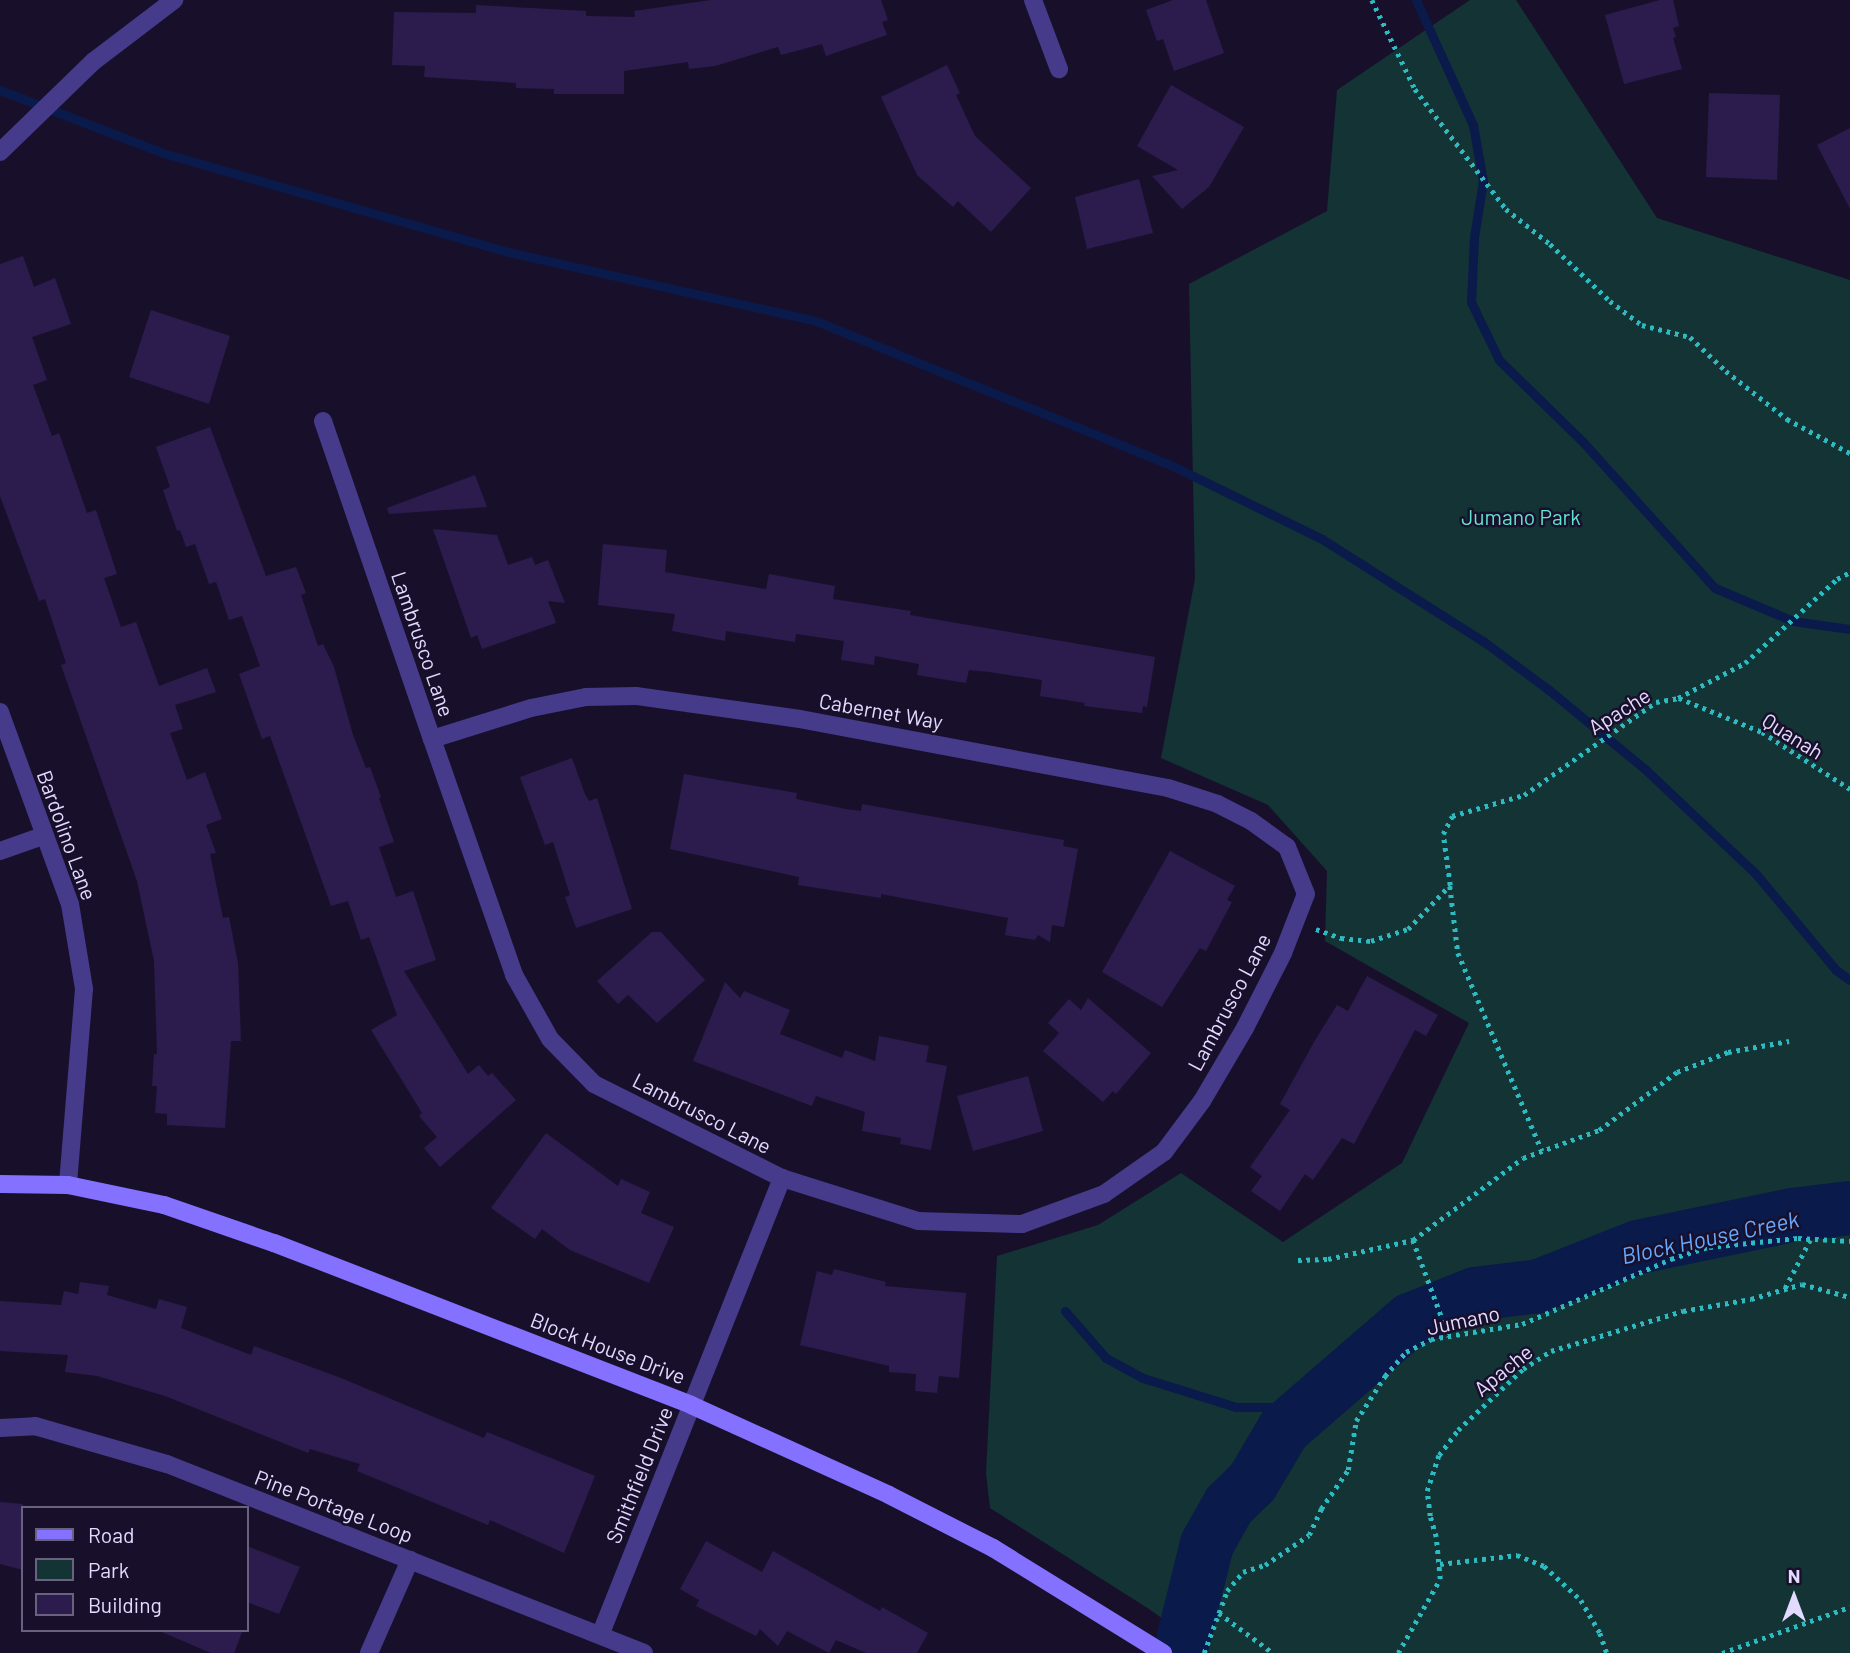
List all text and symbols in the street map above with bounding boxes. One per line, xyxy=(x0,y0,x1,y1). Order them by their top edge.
park label: Jumano Park xyxy=(1461,504,1581,530)
street label: Lambrusco Lane xyxy=(386,568,460,720)
street label: Apache xyxy=(1583,682,1655,740)
street label: Cabernet Way xyxy=(817,688,945,734)
street label: Quanah xyxy=(1758,707,1828,765)
street label: Bardolino Lane xyxy=(32,767,102,903)
street label: Lambrusco Lane xyxy=(1182,929,1276,1075)
street label: Lambrusco Lane xyxy=(629,1067,775,1159)
water label: Block House Creek xyxy=(1619,1205,1801,1269)
street label: Jumano xyxy=(1424,1300,1502,1340)
street label: Block House Drive xyxy=(527,1307,689,1389)
street label: Apache xyxy=(1469,1339,1537,1401)
street label: Smithfield Drive xyxy=(600,1403,678,1547)
street label: Pine Portage Loop xyxy=(251,1464,417,1548)
legend xyxy=(21,1506,248,1632)
text: Road xyxy=(88,1522,134,1547)
text: Park xyxy=(88,1557,129,1582)
north arrow xyxy=(1759,1562,1829,1632)
text: N xyxy=(1788,1564,1800,1587)
text: Building xyxy=(88,1592,162,1617)

